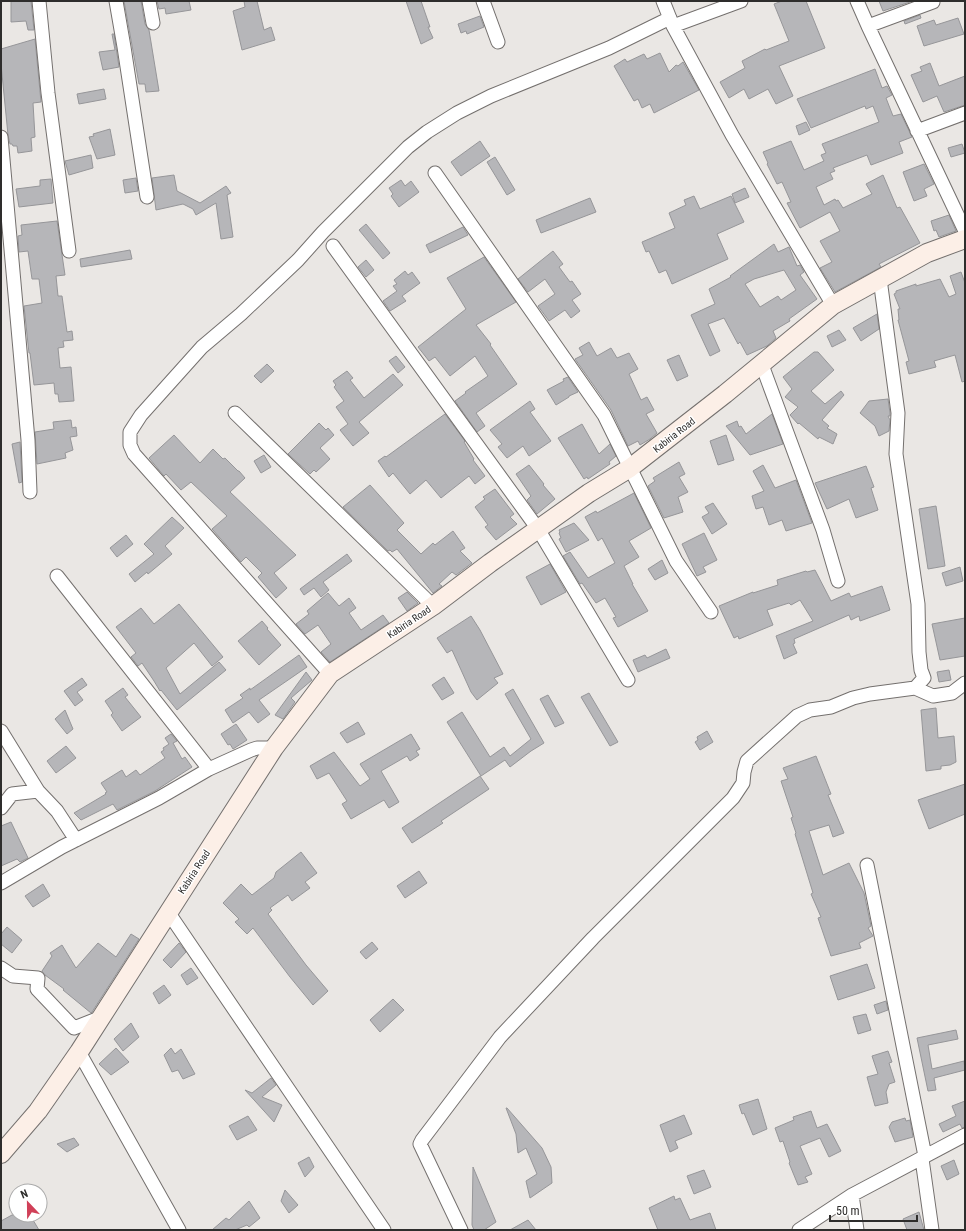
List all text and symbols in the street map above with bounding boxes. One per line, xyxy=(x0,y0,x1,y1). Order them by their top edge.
street label: Kabiria Road xyxy=(651,415,697,455)
street label: Kabiria Road xyxy=(385,603,433,641)
street label: Kabiria Road xyxy=(176,848,212,896)
north arrow xyxy=(8,1183,48,1223)
text: N xyxy=(19,1187,30,1201)
scale bar xyxy=(830,1197,917,1223)
text: 50 m xyxy=(836,1204,860,1218)

